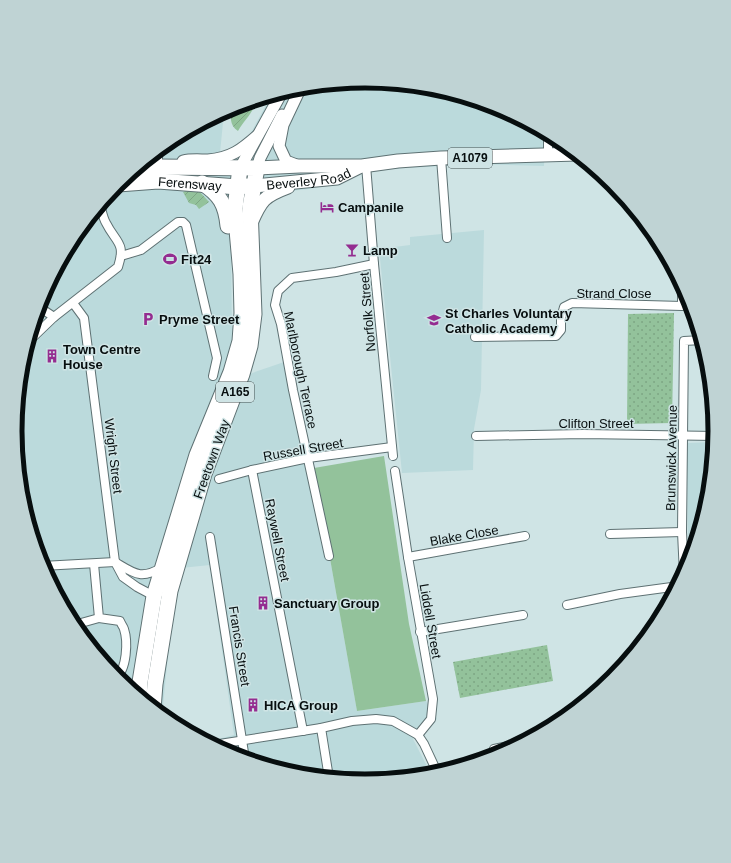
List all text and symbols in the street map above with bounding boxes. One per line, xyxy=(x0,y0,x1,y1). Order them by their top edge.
road number: A1079 xyxy=(448,148,492,168)
street label: Beverley Road xyxy=(266,165,353,193)
street label: Ferensway xyxy=(157,174,223,194)
hotel icon: Campanile xyxy=(319,199,335,215)
place label: Campanile xyxy=(338,200,404,215)
bar icon: Lamp xyxy=(344,242,360,258)
place label: Lamp xyxy=(363,243,398,258)
sports icon: Fit24 xyxy=(162,251,178,267)
place label: Fit24 xyxy=(181,252,212,267)
street label: Norfolk Street xyxy=(357,271,378,352)
street label: Strand Close xyxy=(576,286,652,301)
place label: St Charles Voluntary Catholic Academy xyxy=(445,306,573,336)
street label: Marlborough Terrace xyxy=(281,310,320,430)
parking icon: Pryme Street xyxy=(140,311,156,327)
place label: Pryme Street xyxy=(159,312,240,327)
school or university icon: St Charles Voluntary Catholic Academy xyxy=(426,312,442,328)
place label: Town Centre House xyxy=(63,342,141,372)
building icon: Town Centre House xyxy=(44,348,60,364)
road number: A165 xyxy=(216,382,254,402)
street label: Brunswick Avenue xyxy=(663,405,680,511)
street label: Clifton Street xyxy=(558,416,634,431)
street label: Freetown Way xyxy=(190,417,233,501)
street label: Wright Street xyxy=(101,418,126,495)
street label: Russell Street xyxy=(262,435,345,464)
street label: Raywell Street xyxy=(262,498,293,583)
street label: Blake Close xyxy=(429,522,500,549)
street label: Liddell Street xyxy=(417,582,445,660)
building icon: Sanctuary Group xyxy=(255,595,271,611)
place label: Sanctuary Group xyxy=(274,596,380,611)
street label: Francis Street xyxy=(226,605,253,688)
building icon: HICA Group xyxy=(245,697,261,713)
place label: HICA Group xyxy=(264,698,338,713)

